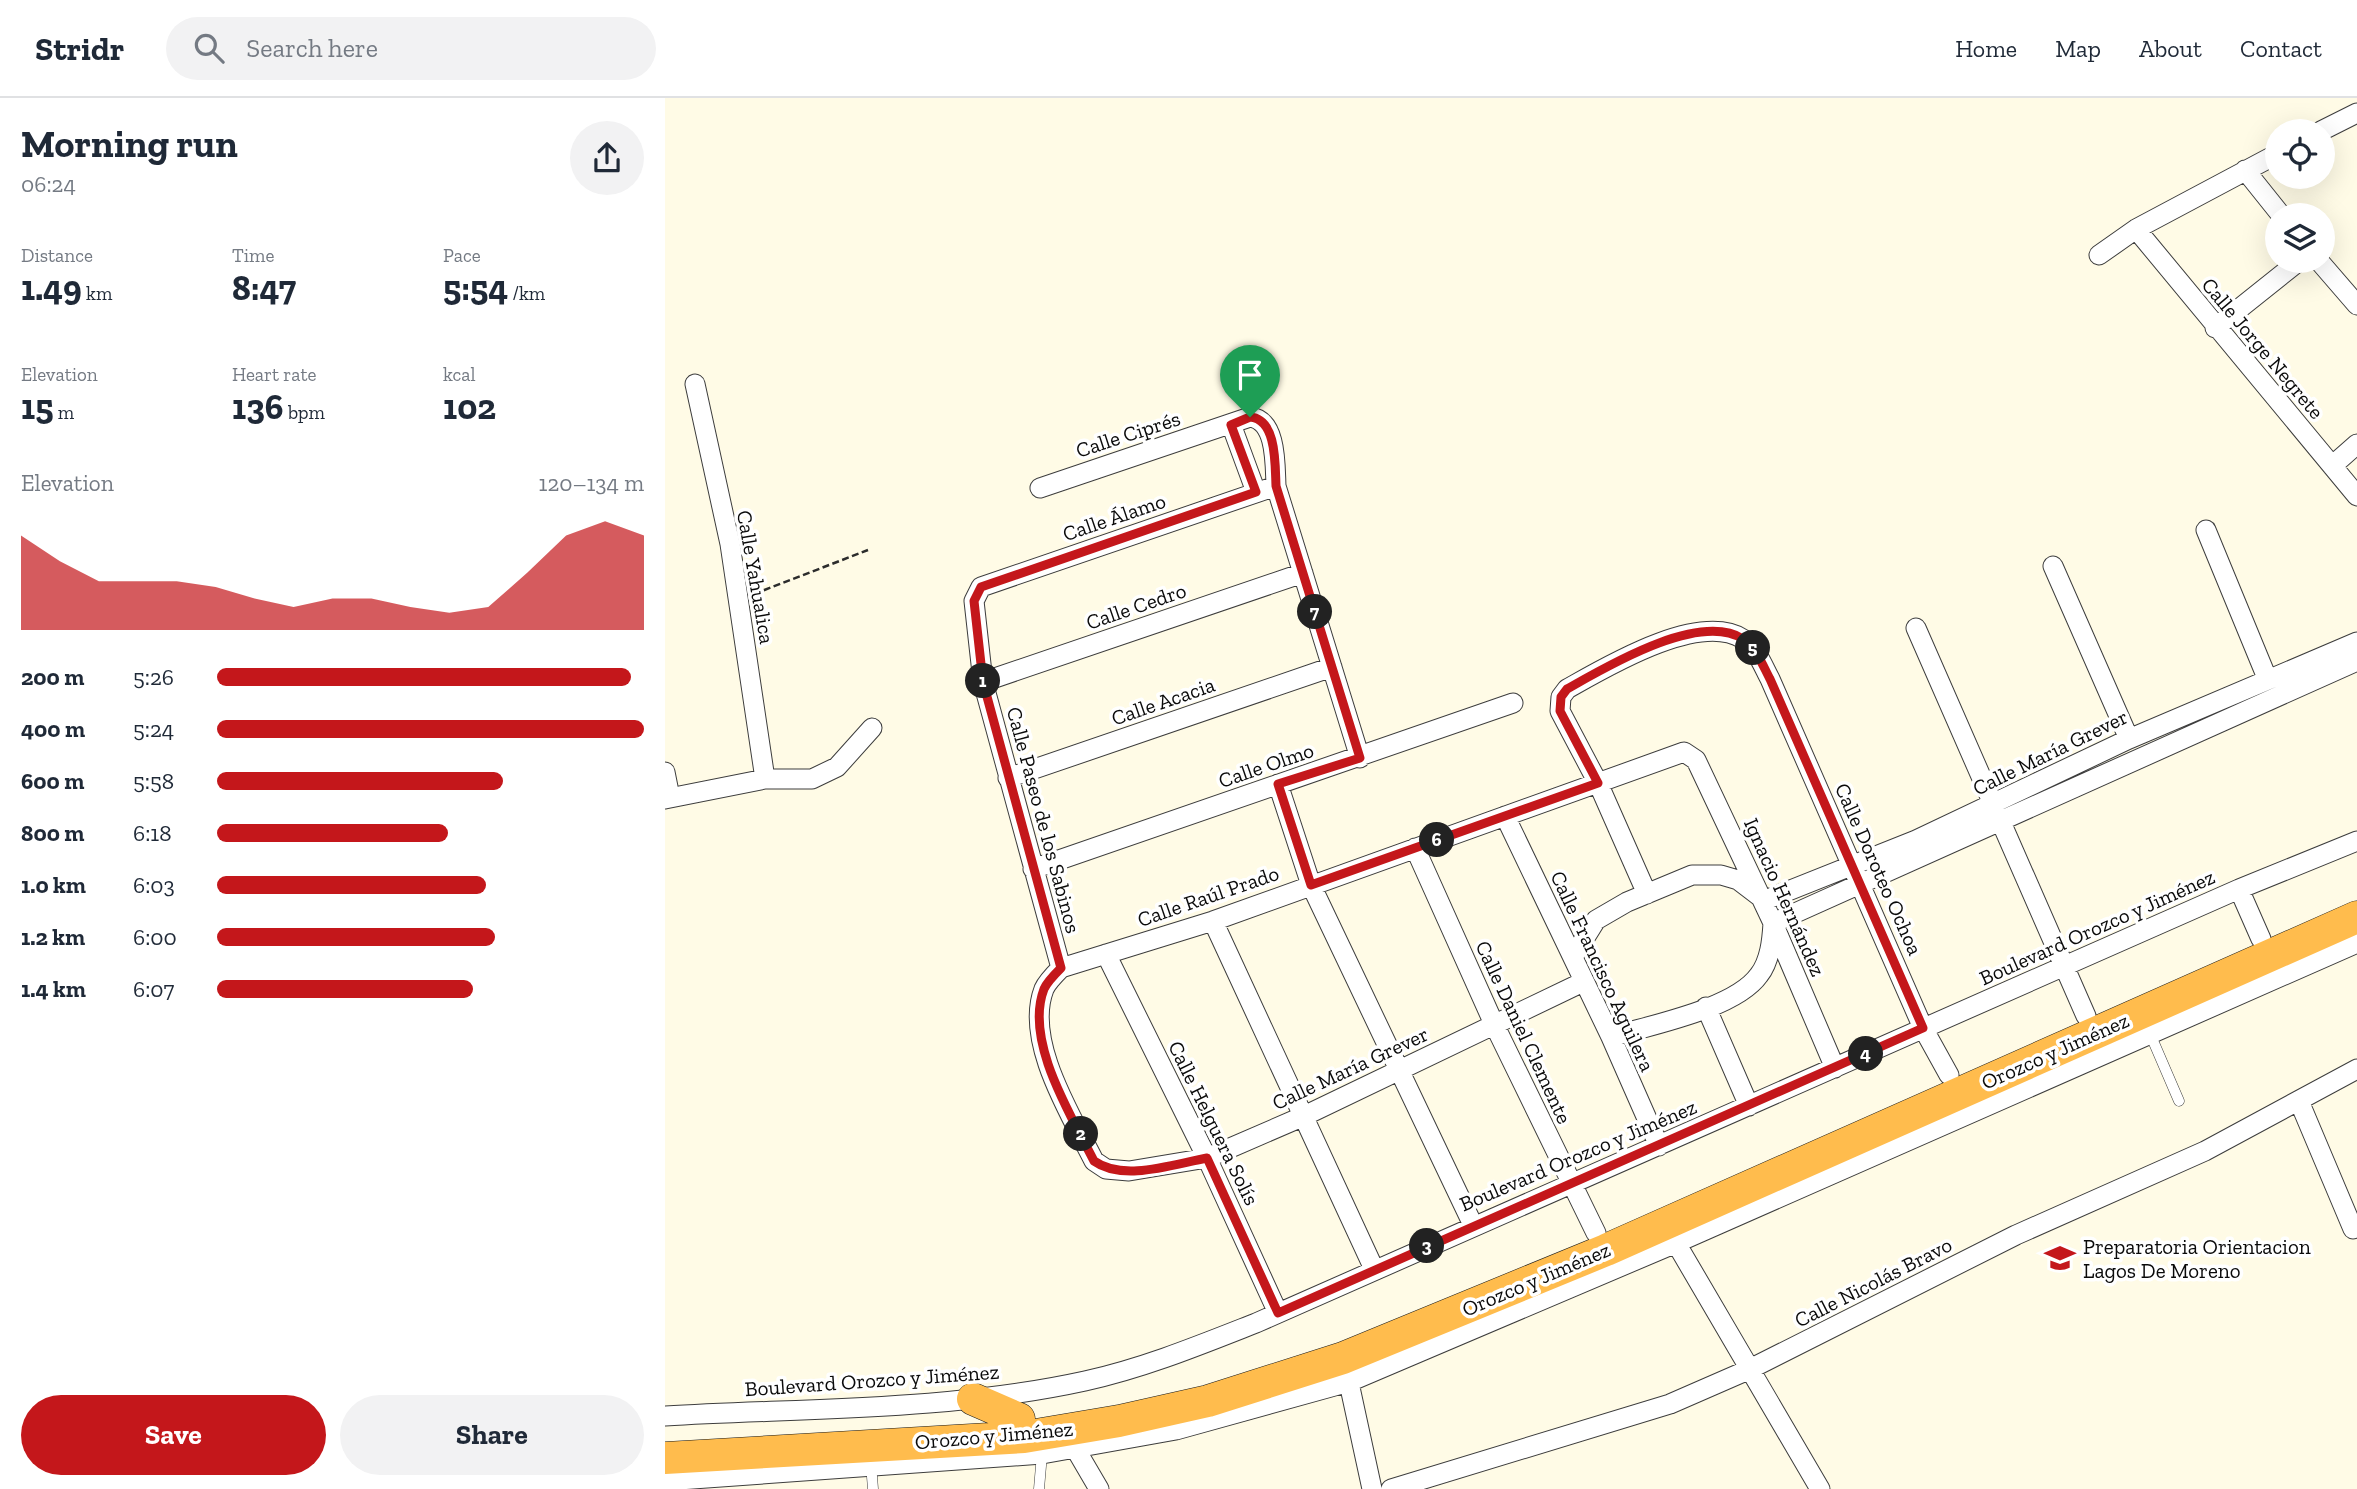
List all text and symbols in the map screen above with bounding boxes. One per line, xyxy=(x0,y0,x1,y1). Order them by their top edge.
search box xyxy=(166,17,656,80)
text: Stridr xyxy=(35,29,124,68)
icon: search xyxy=(190,29,228,67)
text: Search here xyxy=(246,32,378,64)
text: Home xyxy=(1955,34,2017,63)
text: Map xyxy=(2055,34,2101,63)
text: About xyxy=(2139,34,2202,63)
text: Contact xyxy=(2240,34,2322,63)
map controls xyxy=(2265,119,2335,273)
button: locate xyxy=(2265,119,2335,189)
text: Morning run xyxy=(21,121,238,167)
button: share xyxy=(570,121,644,195)
text: 06:24 xyxy=(21,170,76,198)
button: layers xyxy=(2265,203,2335,273)
text: Distance xyxy=(21,244,93,267)
text: Time xyxy=(232,244,274,267)
text: Pace xyxy=(443,244,481,267)
text: 1.49 xyxy=(21,267,82,309)
text: 8:47 xyxy=(232,267,296,309)
text: 5:54 xyxy=(443,267,508,309)
street label: Calle Jorge Negrete xyxy=(2197,272,2329,424)
text: km xyxy=(82,282,112,305)
text: /km xyxy=(508,282,545,305)
pin xyxy=(1220,345,1280,417)
icon: arrive xyxy=(1231,356,1269,394)
text: Elevation xyxy=(21,363,98,386)
text: Heart rate xyxy=(232,363,317,386)
text: kcal xyxy=(443,363,476,386)
text: 15 xyxy=(21,386,53,428)
text: 136 xyxy=(232,386,284,428)
text: 102 xyxy=(443,386,496,428)
text: m xyxy=(53,401,74,424)
text: bpm xyxy=(284,401,325,424)
street label: Calle Ciprés xyxy=(1073,405,1183,463)
text: Elevation xyxy=(21,469,114,497)
text: 120–134 m xyxy=(539,469,644,497)
street label: Calle Álamo xyxy=(1059,488,1169,546)
street label: Calle Yahualica xyxy=(732,508,780,646)
street label: Calle Cedro xyxy=(1083,577,1189,635)
pin: 7 xyxy=(1297,594,1333,630)
text: 7 xyxy=(1310,600,1319,623)
pin: 5 xyxy=(1735,630,1771,666)
text: 5 xyxy=(1748,636,1757,659)
text: 200 m xyxy=(21,663,84,691)
text: 5:26 xyxy=(133,663,174,691)
pin: 1 xyxy=(965,664,1001,698)
text: 1 xyxy=(979,669,986,692)
street label: Calle Acacia xyxy=(1108,672,1218,730)
street label: Calle Paseo de los Sabinos xyxy=(1002,704,1086,936)
street label: Calle María Grever xyxy=(1968,704,2132,800)
text: 400 m xyxy=(21,715,85,743)
text: 5:24 xyxy=(133,715,174,743)
street label: Calle Olmo xyxy=(1215,737,1317,793)
text: 600 m xyxy=(21,767,84,795)
text: 5:58 xyxy=(133,767,174,795)
street label: Calle Doroteo Ochoa xyxy=(1830,779,1928,959)
street label: Ignacio Hernández xyxy=(1739,814,1831,980)
text: 800 m xyxy=(21,819,84,847)
text: 6:18 xyxy=(133,819,172,847)
pin: 6 xyxy=(1419,822,1455,858)
text: 6 xyxy=(1431,828,1442,851)
street label: Calle Raúl Prado xyxy=(1134,860,1282,932)
street label: Boulevard Orozco y Jiménez xyxy=(1975,864,2219,990)
street label: Calle Francisco Aguilera xyxy=(1545,867,1661,1075)
text: 1.0 km xyxy=(21,871,86,899)
text: 6:03 xyxy=(133,871,175,899)
text: 1.2 km xyxy=(21,923,85,951)
text: 6:00 xyxy=(133,923,177,951)
street label: Calle Daniel Clemente xyxy=(1471,936,1577,1128)
text: 1.4 km xyxy=(21,975,86,1003)
text: 6:07 xyxy=(133,975,174,1003)
street label: Orozco y Jiménez xyxy=(1977,1007,2133,1095)
street label: Calle María Grever xyxy=(1268,1021,1432,1115)
street label: Calle Helguera Solís xyxy=(1163,1037,1265,1209)
pin: 4 xyxy=(1849,1037,1883,1072)
text: 4 xyxy=(1860,1042,1871,1065)
street label: Boulevard Orozco y Jiménez xyxy=(1456,1094,1700,1216)
pin: 2 xyxy=(1063,1116,1099,1152)
text: 2 xyxy=(1075,1122,1086,1145)
pin: 3 xyxy=(1409,1228,1445,1264)
street label: Calle Nicolás Bravo xyxy=(1790,1232,1956,1332)
text: 3 xyxy=(1421,1234,1432,1257)
place label: Preparatoria Orientacion Lagos De Moreno xyxy=(2083,1234,2311,1283)
street label: Orozco y Jiménez xyxy=(1458,1236,1614,1322)
school or university icon: Preparatoria Orientacion Lagos De Moreno xyxy=(2043,1241,2077,1275)
street label: Boulevard Orozco y Jiménez xyxy=(744,1359,1000,1401)
button: Save xyxy=(21,1395,326,1475)
button: Share xyxy=(340,1395,644,1475)
street label: Orozco y Jiménez xyxy=(914,1416,1074,1454)

